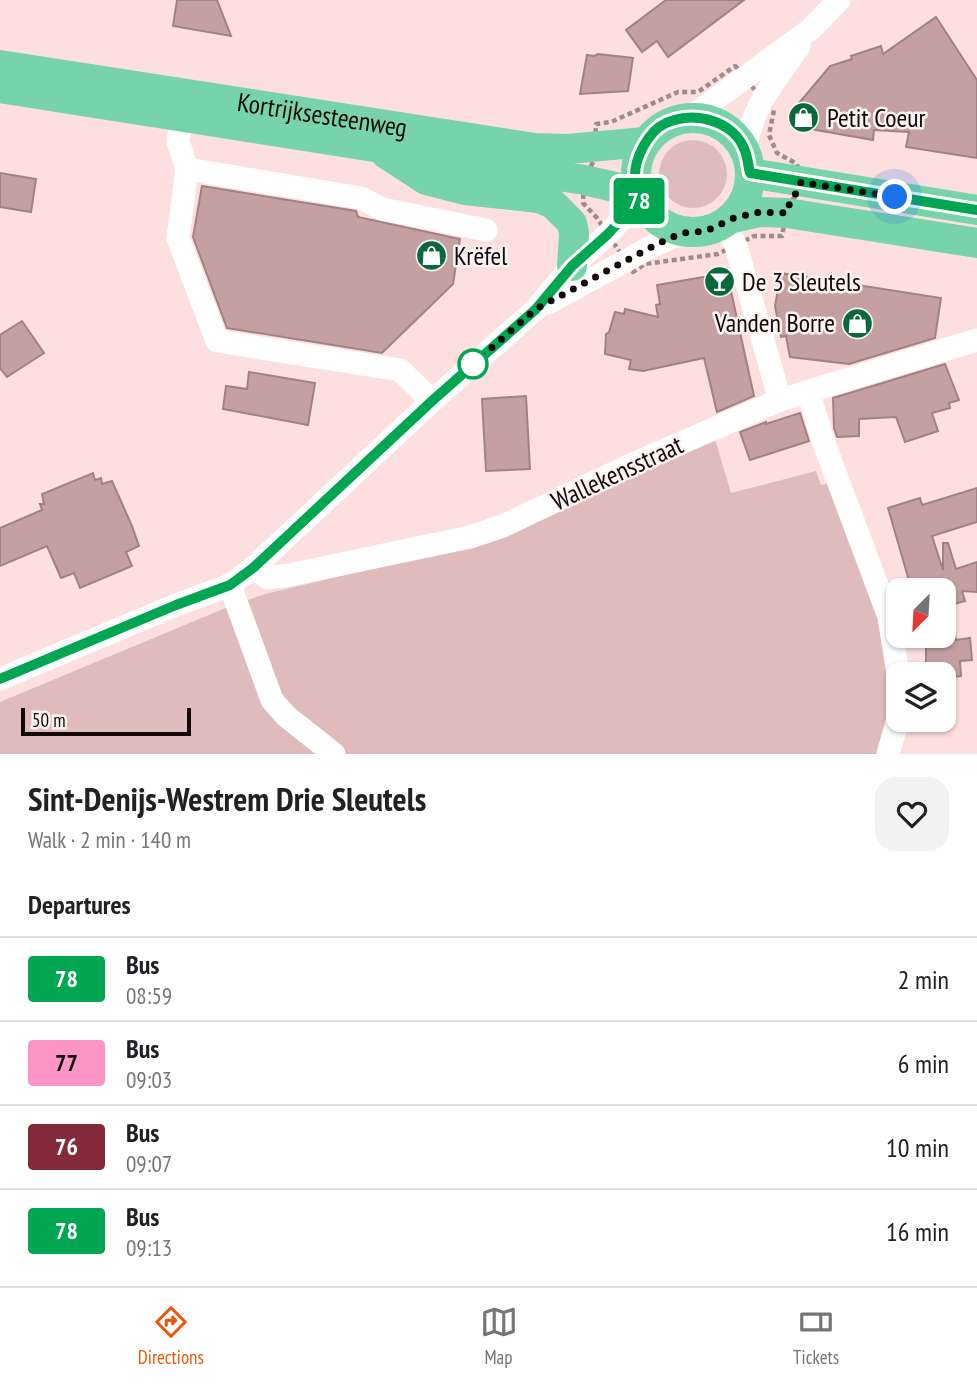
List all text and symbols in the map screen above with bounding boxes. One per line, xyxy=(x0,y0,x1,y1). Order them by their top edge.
street label: Kortrijksesteenweg xyxy=(235,85,409,144)
shop icon: Petit Coeur xyxy=(787,101,821,135)
place label: Petit Coeur xyxy=(827,101,926,134)
line badge: 78 xyxy=(608,178,670,224)
your location xyxy=(877,179,912,214)
text: 78 xyxy=(628,185,650,216)
shop icon: Krëfel xyxy=(414,239,448,273)
place label: Krëfel xyxy=(454,239,507,272)
bar icon: De 3 Sleutels xyxy=(702,265,736,299)
place label: De 3 Sleutels xyxy=(742,265,861,298)
place label: Vanden Borre xyxy=(714,306,835,339)
shop icon: Vanden Borre xyxy=(841,306,875,340)
unlabelled marker xyxy=(458,349,488,379)
street label: Wallekensstraat xyxy=(546,428,688,517)
north arrow xyxy=(886,578,956,648)
map controls xyxy=(886,578,956,732)
button: layers xyxy=(886,662,956,732)
scale bar xyxy=(21,705,191,737)
text: 50 m xyxy=(32,708,66,732)
text: Sint-Denijs-Westrem Drie Sleutels xyxy=(28,777,426,820)
button: heart xyxy=(875,777,949,851)
text: Walk · 2 min · 140 m xyxy=(28,825,191,854)
text: Departures xyxy=(28,888,131,921)
text: Bus xyxy=(126,948,159,981)
text: 78 xyxy=(55,963,78,994)
text: 2 min xyxy=(898,963,949,996)
text: 08:59 xyxy=(126,981,172,1010)
text: Bus xyxy=(126,1032,159,1065)
text: 77 xyxy=(55,1047,78,1078)
text: 6 min xyxy=(898,1047,949,1080)
text: 09:03 xyxy=(126,1065,172,1094)
text: Bus xyxy=(126,1116,159,1149)
text: 76 xyxy=(55,1131,78,1162)
text: 10 min xyxy=(886,1131,949,1164)
text: 09:07 xyxy=(126,1149,172,1178)
text: Bus xyxy=(126,1200,159,1233)
text: 78 xyxy=(55,1215,78,1246)
text: 16 min xyxy=(886,1215,949,1248)
text: 09:13 xyxy=(126,1233,172,1262)
tab: Directions xyxy=(138,1303,204,1369)
tab: Map xyxy=(480,1303,518,1369)
tab: Tickets xyxy=(793,1303,839,1369)

